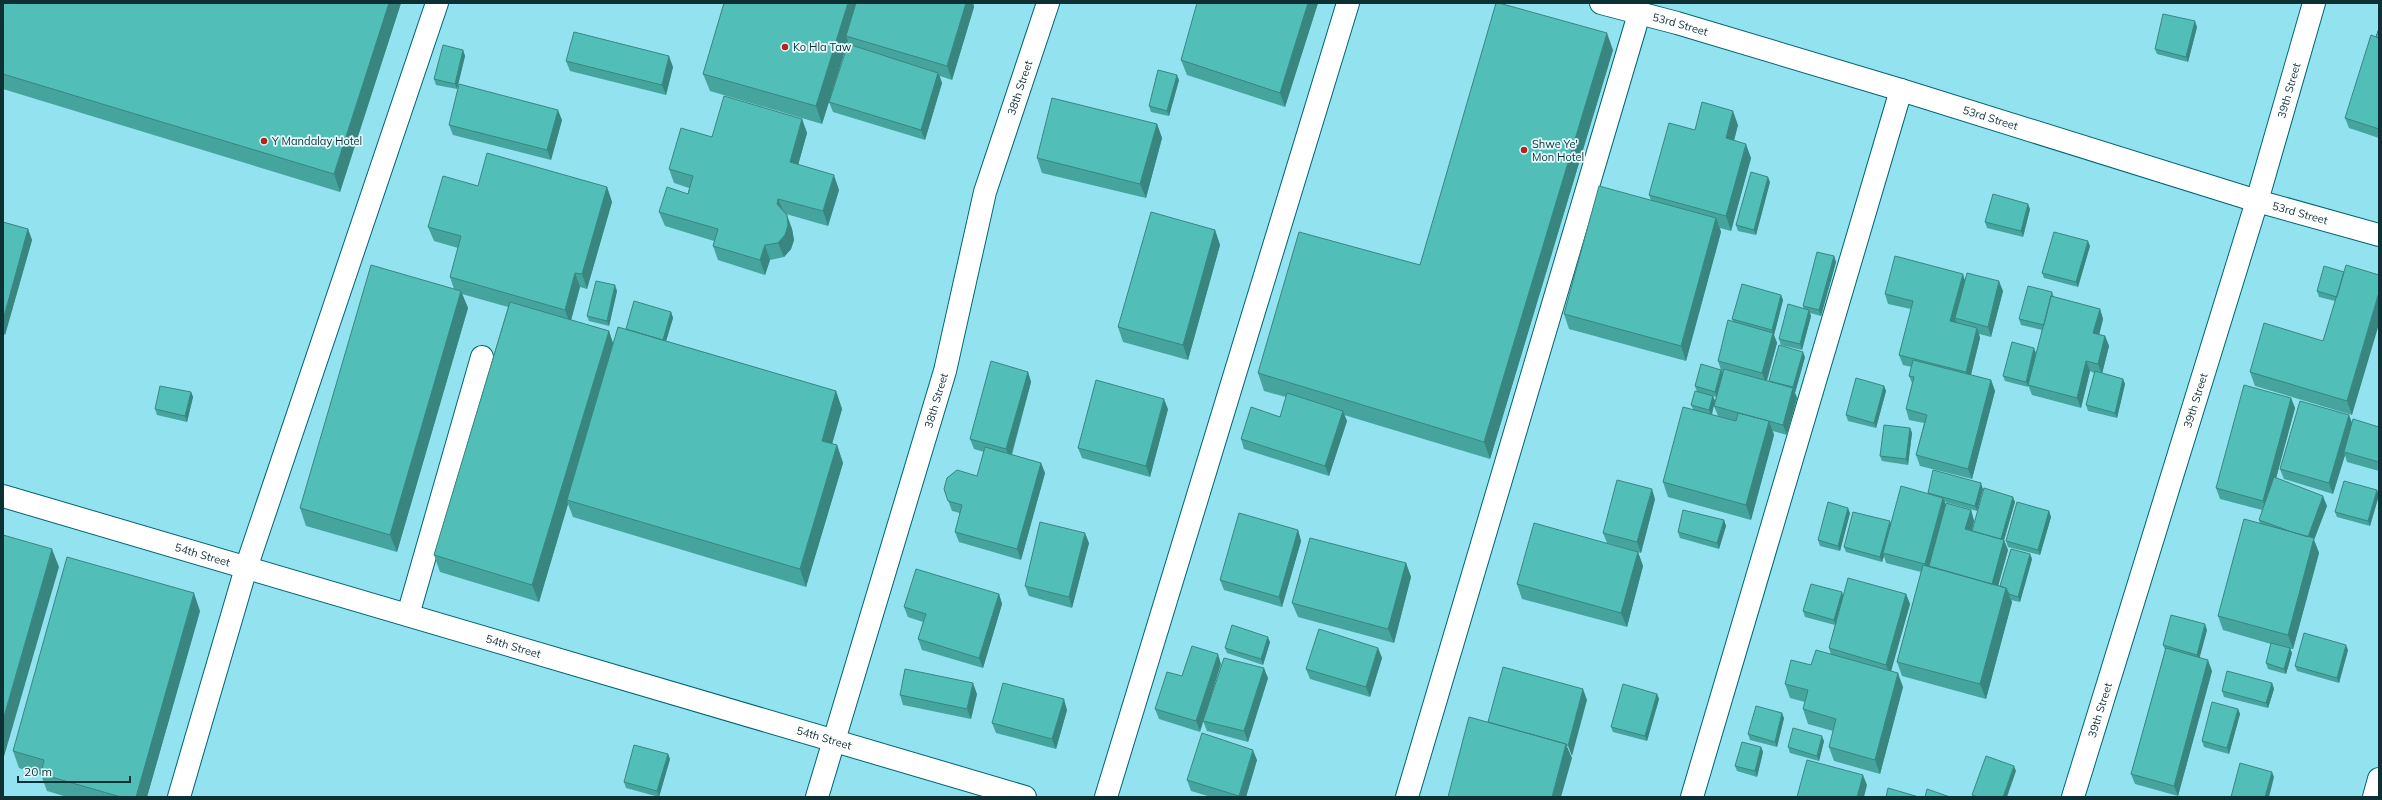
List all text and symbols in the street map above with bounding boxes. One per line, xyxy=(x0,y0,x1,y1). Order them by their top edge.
street label: 53rd Street xyxy=(1651,10,1710,39)
place label: Ko Hla Taw xyxy=(793,40,852,54)
marker: Ko Hla Taw xyxy=(780,42,790,52)
street label: 38th Street xyxy=(1004,59,1035,117)
street label: 39th Street xyxy=(2274,61,2303,120)
street label: 53rd Street xyxy=(1961,103,2020,133)
place label: Y Mandalay Hotel xyxy=(271,134,362,148)
marker: Y Mandalay Hotel xyxy=(259,136,269,146)
place label: Shwe Ye' Mon Hotel xyxy=(1532,137,1584,164)
marker: Shwe Ye' Mon Hotel xyxy=(1519,145,1529,155)
street label: 53rd Street xyxy=(2271,199,2330,227)
street label: 38th Street xyxy=(921,371,951,430)
street label: 39th Street xyxy=(2180,371,2211,430)
street label: 54th Street xyxy=(173,540,232,570)
street label: 54th Street xyxy=(484,632,543,661)
street label: 39th Street xyxy=(2085,681,2115,739)
street label: 54th Street xyxy=(795,723,854,753)
scale bar xyxy=(18,758,130,784)
text: 20 m xyxy=(24,764,52,779)

